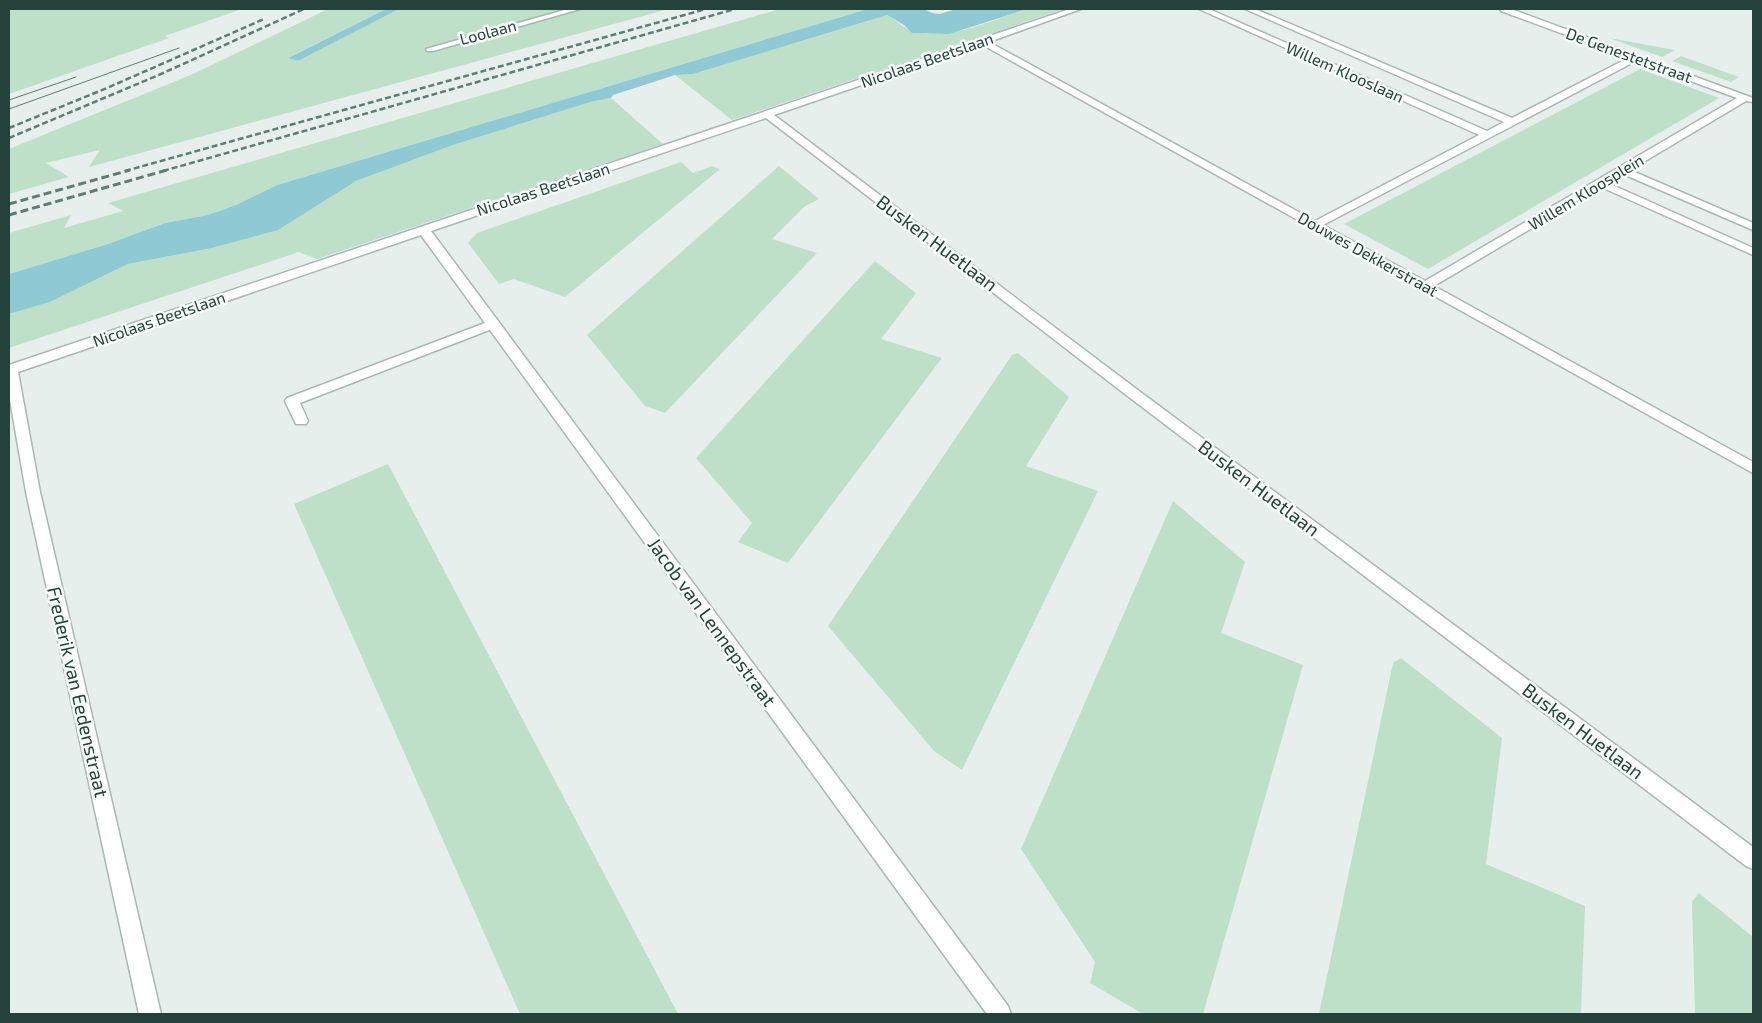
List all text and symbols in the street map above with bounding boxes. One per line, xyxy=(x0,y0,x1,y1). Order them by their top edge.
street label: Loolaan xyxy=(457,15,518,48)
street label: De Genestetstraat xyxy=(1564,23,1695,86)
street label: Nicolaas Beetslaan xyxy=(858,28,996,91)
street label: Willem Klooslaan xyxy=(1283,37,1407,106)
street label: Willem Kloosplein xyxy=(1525,150,1647,234)
street label: Nicolaas Beetslaan xyxy=(474,158,612,219)
street label: Busken Huetlaan xyxy=(872,190,1002,296)
street label: Douwes Dekkerstraat xyxy=(1295,207,1441,300)
street label: Nicolaas Beetslaan xyxy=(90,287,228,350)
street label: Busken Huetlaan xyxy=(1194,435,1324,541)
street label: Jacob van Lennepstraat xyxy=(643,533,781,711)
street label: Frederik van Eedenstraat xyxy=(43,584,114,799)
street label: Busken Huetlaan xyxy=(1518,678,1648,784)

